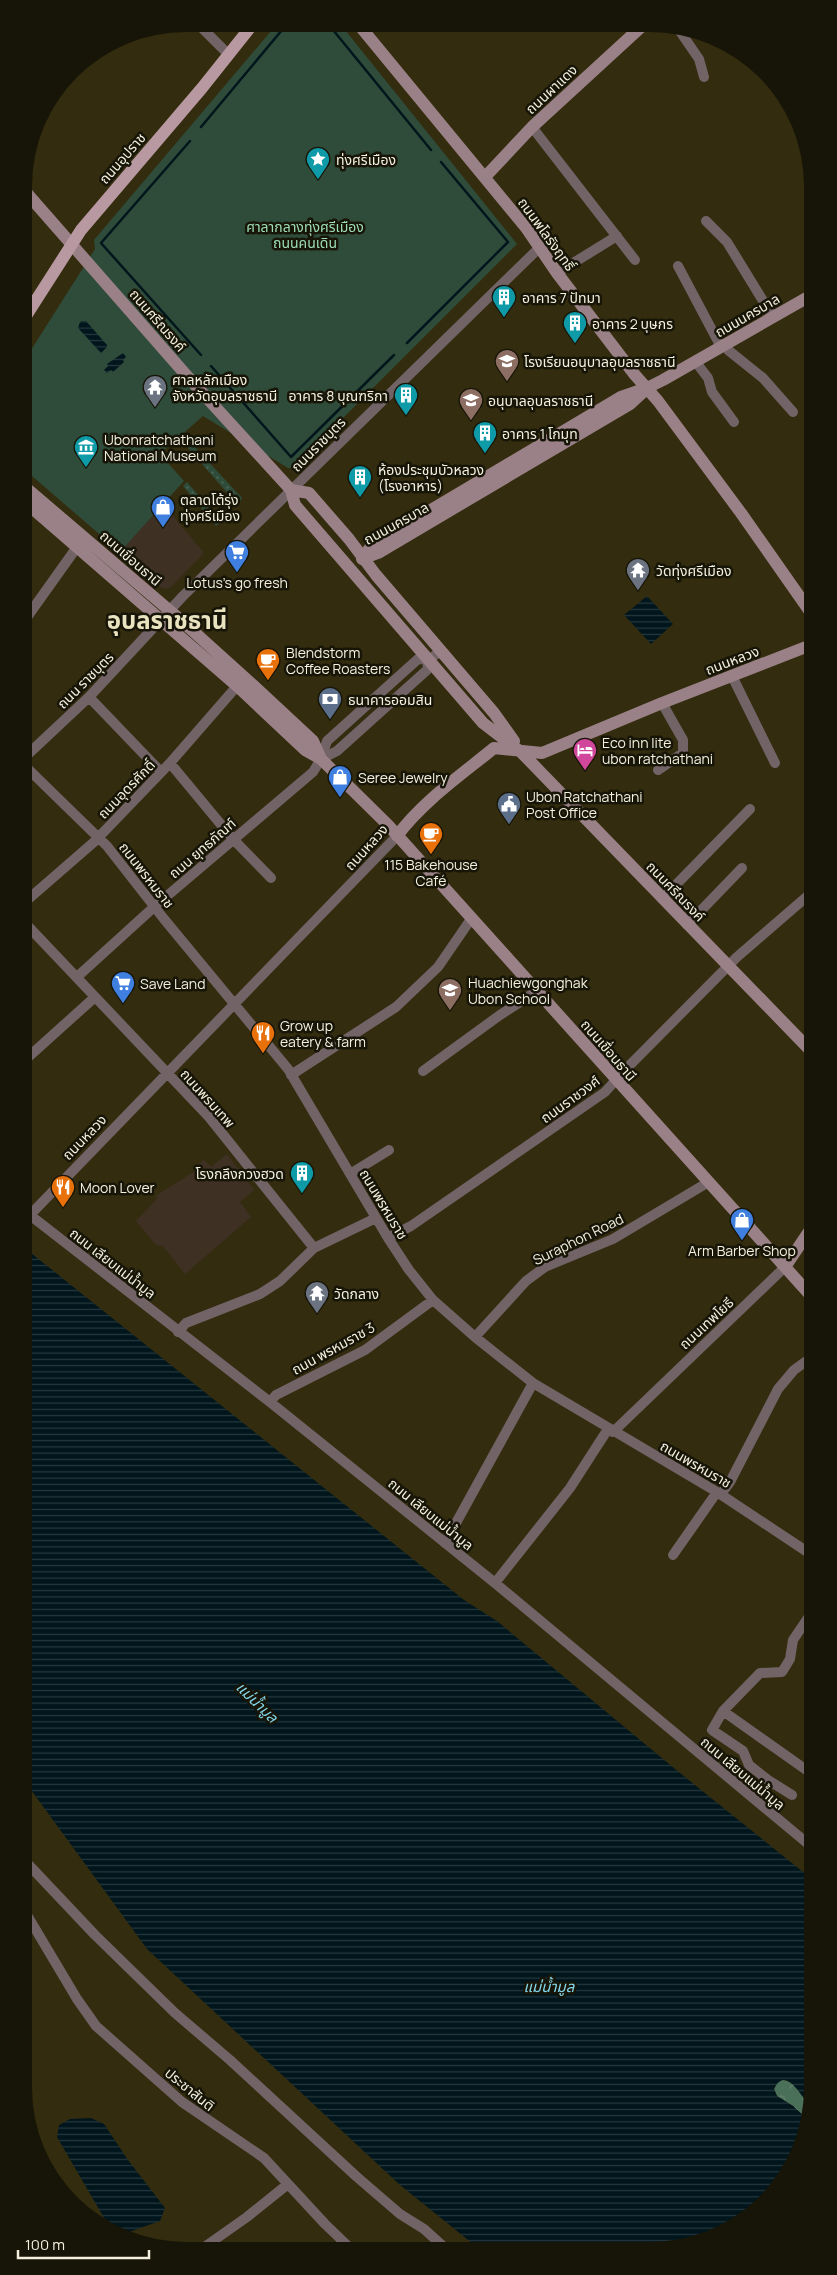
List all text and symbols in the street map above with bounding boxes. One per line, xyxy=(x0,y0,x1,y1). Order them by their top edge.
street label: ถนนผาแดง xyxy=(521,60,581,118)
street label: ถนนอุปราช xyxy=(94,128,150,188)
place icon: ทุ่งศรีเมือง xyxy=(305,146,331,180)
place label: ทุ่งศรีเมือง xyxy=(336,150,396,169)
street label: ถนนพโลรังฤทธิ์ xyxy=(514,193,580,275)
park label: ศาลากลางทุ่งศรีเมือง ถนนคนเดิน xyxy=(246,217,364,252)
building icon: อาคาร 7 ปัทมา xyxy=(491,284,517,318)
street label: ถนนศรีณรงค์ xyxy=(126,285,190,355)
place label: อาคาร 7 ปัทมา xyxy=(522,288,601,307)
street label: ถนนนครบาล xyxy=(711,289,783,341)
building icon: อาคาร 2 บุษกร xyxy=(562,310,588,344)
place label: อาคาร 2 บุษกร xyxy=(592,314,673,333)
school or university icon: โรงเรียนอนุบาลอุบลราชธานี xyxy=(494,348,520,382)
place label: โรงเรียนอนุบาลอุบลราชธานี xyxy=(524,352,676,371)
place label: ศาลหลักเมือง จังหวัดอุบลราชธานี xyxy=(172,370,277,405)
temple icon: ศาลหลักเมือง จังหวัดอุบลราชธานี xyxy=(142,374,168,408)
building icon: อาคาร 8 บุณฑริกา xyxy=(393,382,419,416)
place label: อาคาร 8 บุณฑริกา xyxy=(289,386,388,405)
school or university icon: อนุบาลอุบลราชธานี xyxy=(458,387,484,421)
place label: อนุบาลอุบลราชธานี xyxy=(488,391,593,410)
street label: ถนนราชบุตร xyxy=(287,412,350,475)
building icon: อาคาร 1 โกมุท xyxy=(472,420,498,454)
place label: อาคาร 1 โกมุท xyxy=(502,424,578,443)
place label: Ubonratchathani National Museum xyxy=(104,430,217,465)
museum icon: Ubonratchathani National Museum xyxy=(73,434,99,468)
place label: ห้องประชุมบัวหลวง (โรงอาหาร) xyxy=(378,460,484,495)
building icon: ห้องประชุมบัวหลวง (โรงอาหาร) xyxy=(347,464,373,498)
place label: ตลาดโต้รุ่ง ทุ่งศรีเมือง xyxy=(180,490,240,525)
shop icon: ตลาดโต้รุ่ง ทุ่งศรีเมือง xyxy=(150,494,176,528)
street label: ถนนนครบาล xyxy=(360,497,432,549)
street label: ถนนเขื่อนธานี xyxy=(96,526,166,590)
supermarket icon: Lotus's go fresh xyxy=(224,539,250,573)
temple icon: วัดทุ่งศรีเมือง xyxy=(625,557,651,591)
place label: วัดทุ่งศรีเมือง xyxy=(656,561,731,580)
place label: Lotus's go fresh xyxy=(186,573,288,592)
district label: อุบลราชธานี xyxy=(107,603,227,636)
street label: ถนนหลวง xyxy=(702,641,762,679)
place label: Blendstorm Coffee Roasters xyxy=(286,643,390,678)
street label: ถนน ราชบุตร xyxy=(53,647,118,712)
cafe icon: Blendstorm Coffee Roasters xyxy=(255,647,281,681)
bank icon: ธนาคารออมสิน xyxy=(317,686,343,720)
place label: ธนาคารออมสิน xyxy=(348,690,432,709)
place label: Eco inn lite ubon ratchathani xyxy=(602,733,713,768)
hotel icon: Eco inn lite ubon ratchathani xyxy=(572,737,598,771)
street label: ถนนอุดรศักดิ์ xyxy=(93,755,159,823)
shop icon: Seree Jewelry xyxy=(327,764,353,798)
place label: Seree Jewelry xyxy=(358,768,448,787)
place label: Ubon Ratchathani Post Office xyxy=(526,787,643,822)
public building icon: Ubon Ratchathani Post Office xyxy=(496,791,522,825)
street label: ถนน ยุทธภัณฑ์ xyxy=(165,814,239,882)
street label: ถนนหลวง xyxy=(340,820,392,874)
cafe icon: 115 Bakehouse Café xyxy=(418,821,444,855)
street label: ถนนพรหมราช xyxy=(115,838,179,912)
place label: 115 Bakehouse Café xyxy=(384,855,478,890)
street label: ถนนศรีณรงค์ xyxy=(642,857,710,925)
supermarket icon: Save Land xyxy=(110,970,136,1004)
place label: Huachiewgonghak Ubon School xyxy=(468,973,589,1008)
place label: Save Land xyxy=(140,974,205,993)
school or university icon: Huachiewgonghak Ubon School xyxy=(437,977,463,1011)
street label: ถนนเขื่อนธานี xyxy=(577,1015,641,1085)
place label: Grow up eatery & farm xyxy=(280,1016,366,1051)
restaurant icon: Grow up eatery & farm xyxy=(250,1020,276,1054)
street label: ถนนพรมเทพ xyxy=(176,1064,240,1132)
street label: ถนนราชวงศ์ xyxy=(536,1071,604,1127)
street label: ถนนหลวง xyxy=(58,1110,110,1164)
building icon: โรงกลึงกวงฮวด xyxy=(289,1160,315,1194)
place label: โรงกลึงกวงฮวด xyxy=(195,1164,284,1183)
street label: ถนนพรหมราช xyxy=(355,1165,413,1243)
restaurant icon: Moon Lover xyxy=(50,1174,76,1208)
place label: Moon Lover xyxy=(80,1178,155,1197)
shop icon: Arm Barber Shop xyxy=(729,1207,755,1241)
street label: Suraphon Road xyxy=(529,1209,627,1269)
street label: ถนน เลียบแม่น้ำมูล xyxy=(66,1223,160,1303)
place label: Arm Barber Shop xyxy=(688,1241,796,1260)
temple icon: วัดกลาง xyxy=(304,1280,330,1314)
place label: วัดกลาง xyxy=(334,1284,379,1303)
street label: ถนนเทพโยธี xyxy=(675,1293,737,1353)
street label: ถนน พรหมราช 3 xyxy=(288,1317,378,1379)
street label: ถนนพรหมราช xyxy=(657,1436,735,1492)
street label: ถนน เลียบแม่น้ำมูล xyxy=(384,1474,478,1554)
water label: แม่น้ำมูล xyxy=(231,1677,283,1727)
street label: ถนน เลียบแม่น้ำมูล xyxy=(697,1732,789,1814)
water label: แม่น้ำมูล xyxy=(524,1976,575,1997)
street label: ประชาสันติ xyxy=(161,2063,219,2115)
scale bar xyxy=(18,2228,149,2260)
text: 100 m xyxy=(25,2234,65,2255)

